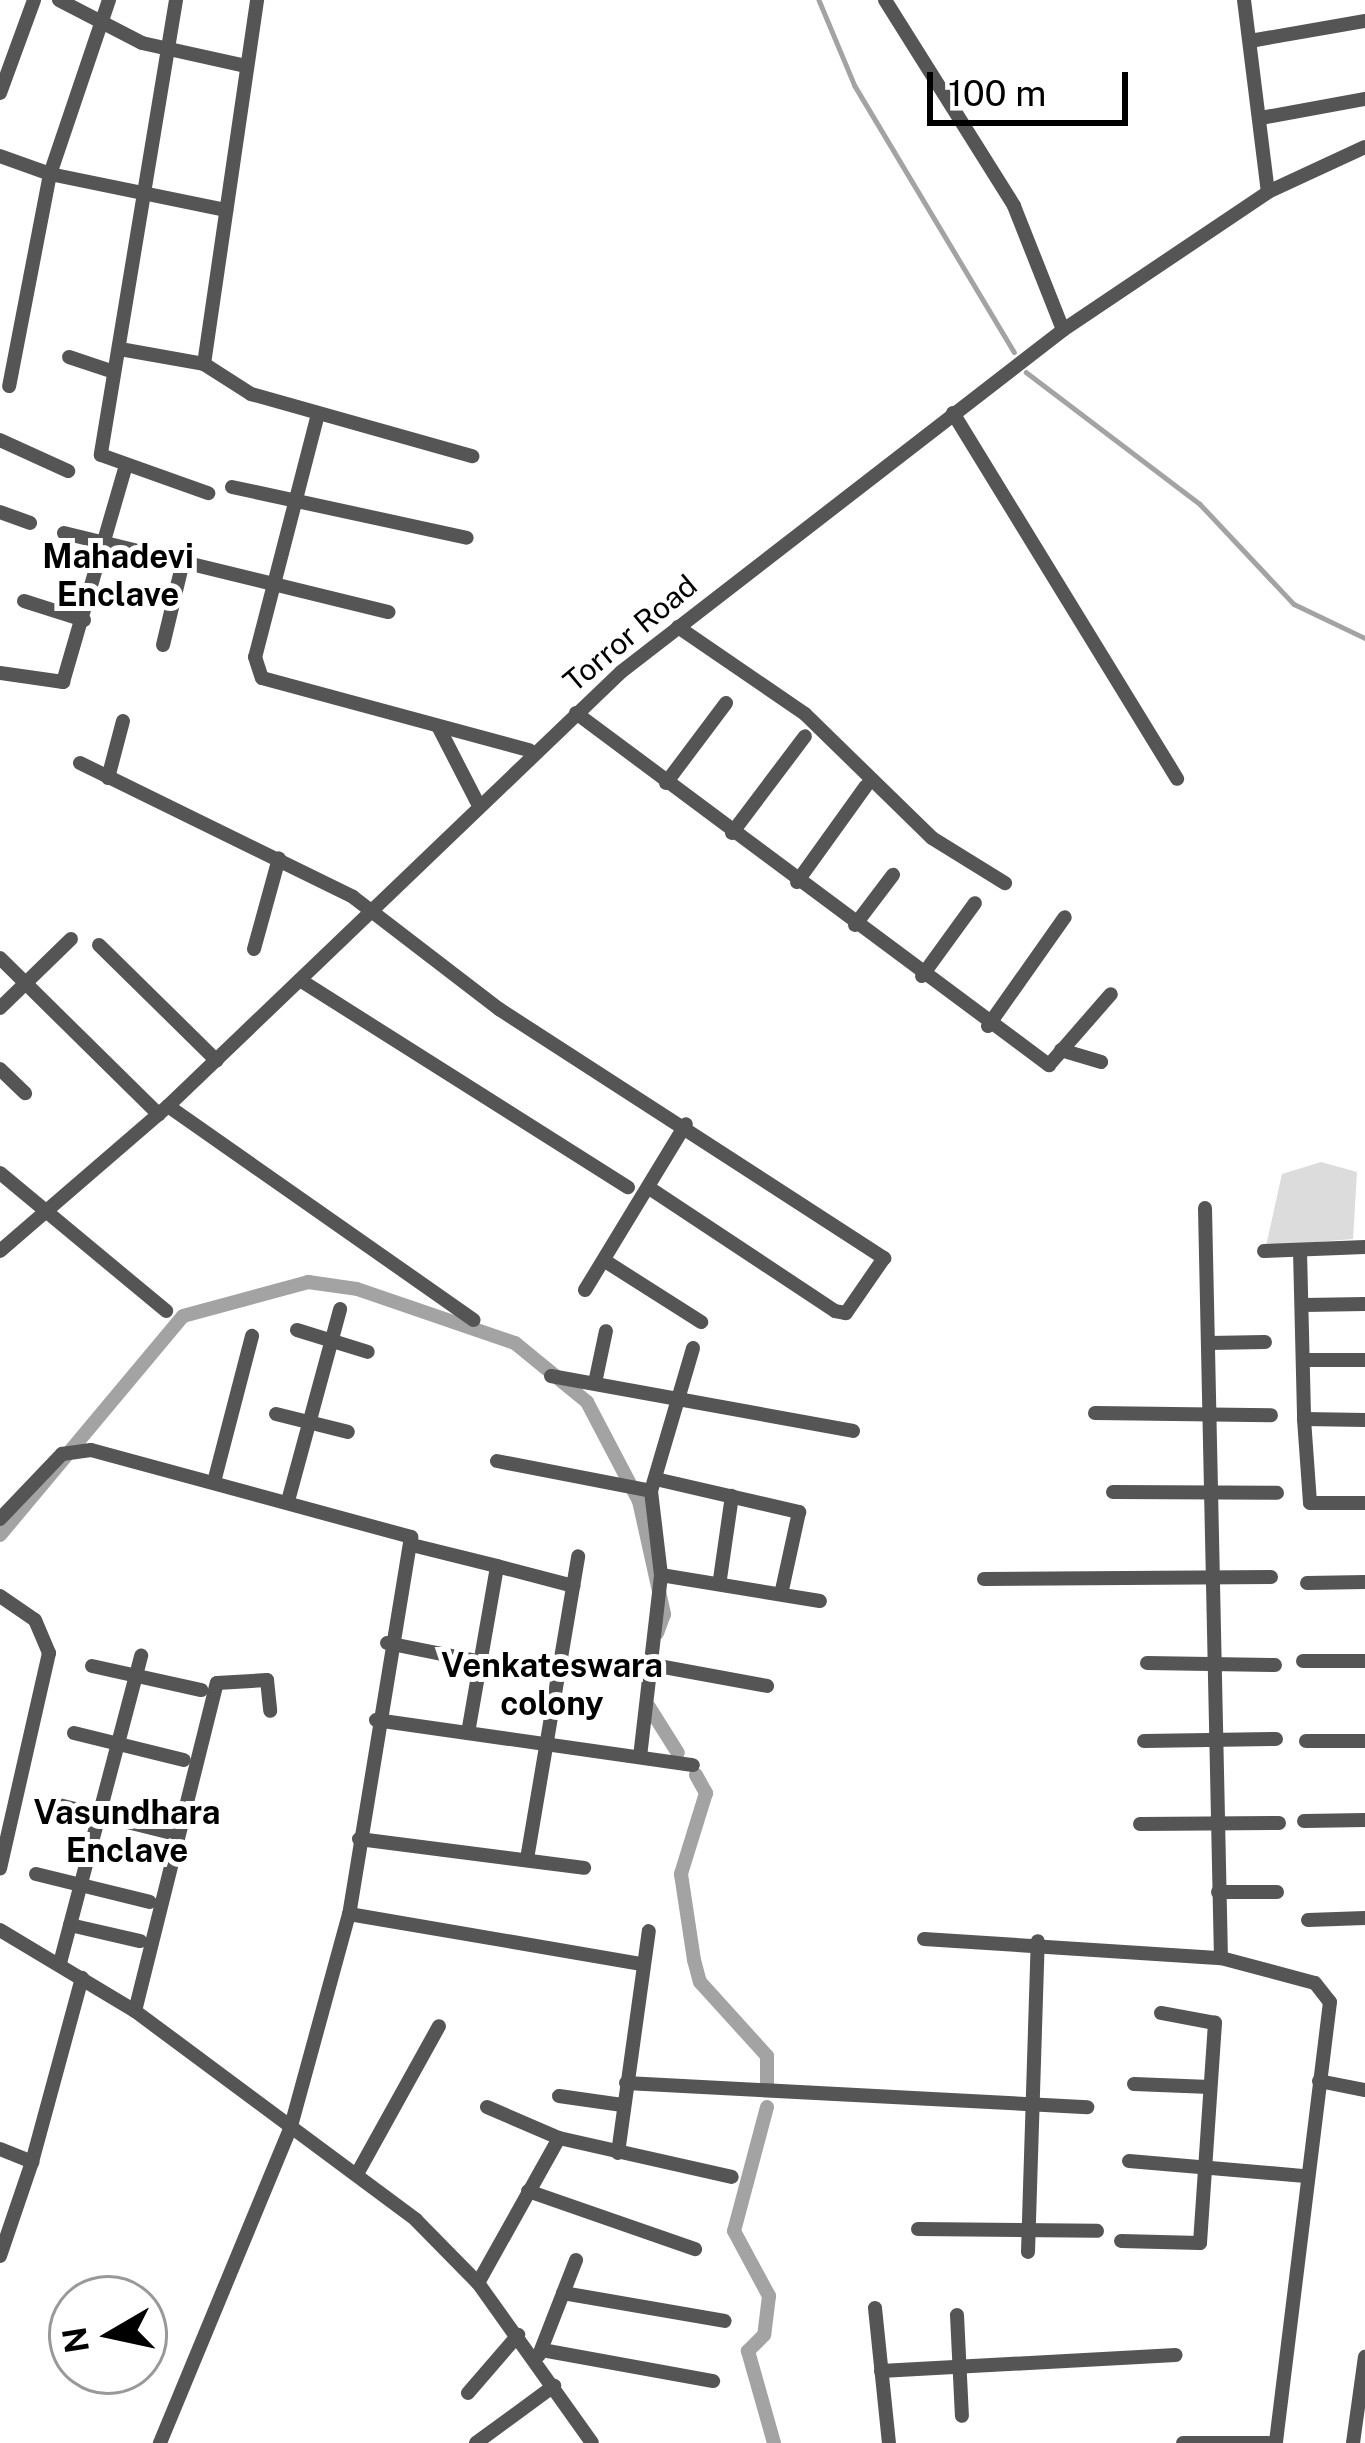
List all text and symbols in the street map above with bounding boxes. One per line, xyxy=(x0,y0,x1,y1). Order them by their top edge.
scale bar xyxy=(933,48,1134,122)
text: 100 m xyxy=(948,72,1046,114)
district label: Mahadevi Enclave xyxy=(42,537,194,615)
street label: Torror Road xyxy=(556,567,704,699)
district label: Venkateswara colony xyxy=(441,1646,663,1724)
district label: Vasundhara Enclave xyxy=(34,1793,220,1871)
north arrow xyxy=(48,2275,168,2395)
text: N xyxy=(55,2324,96,2356)

